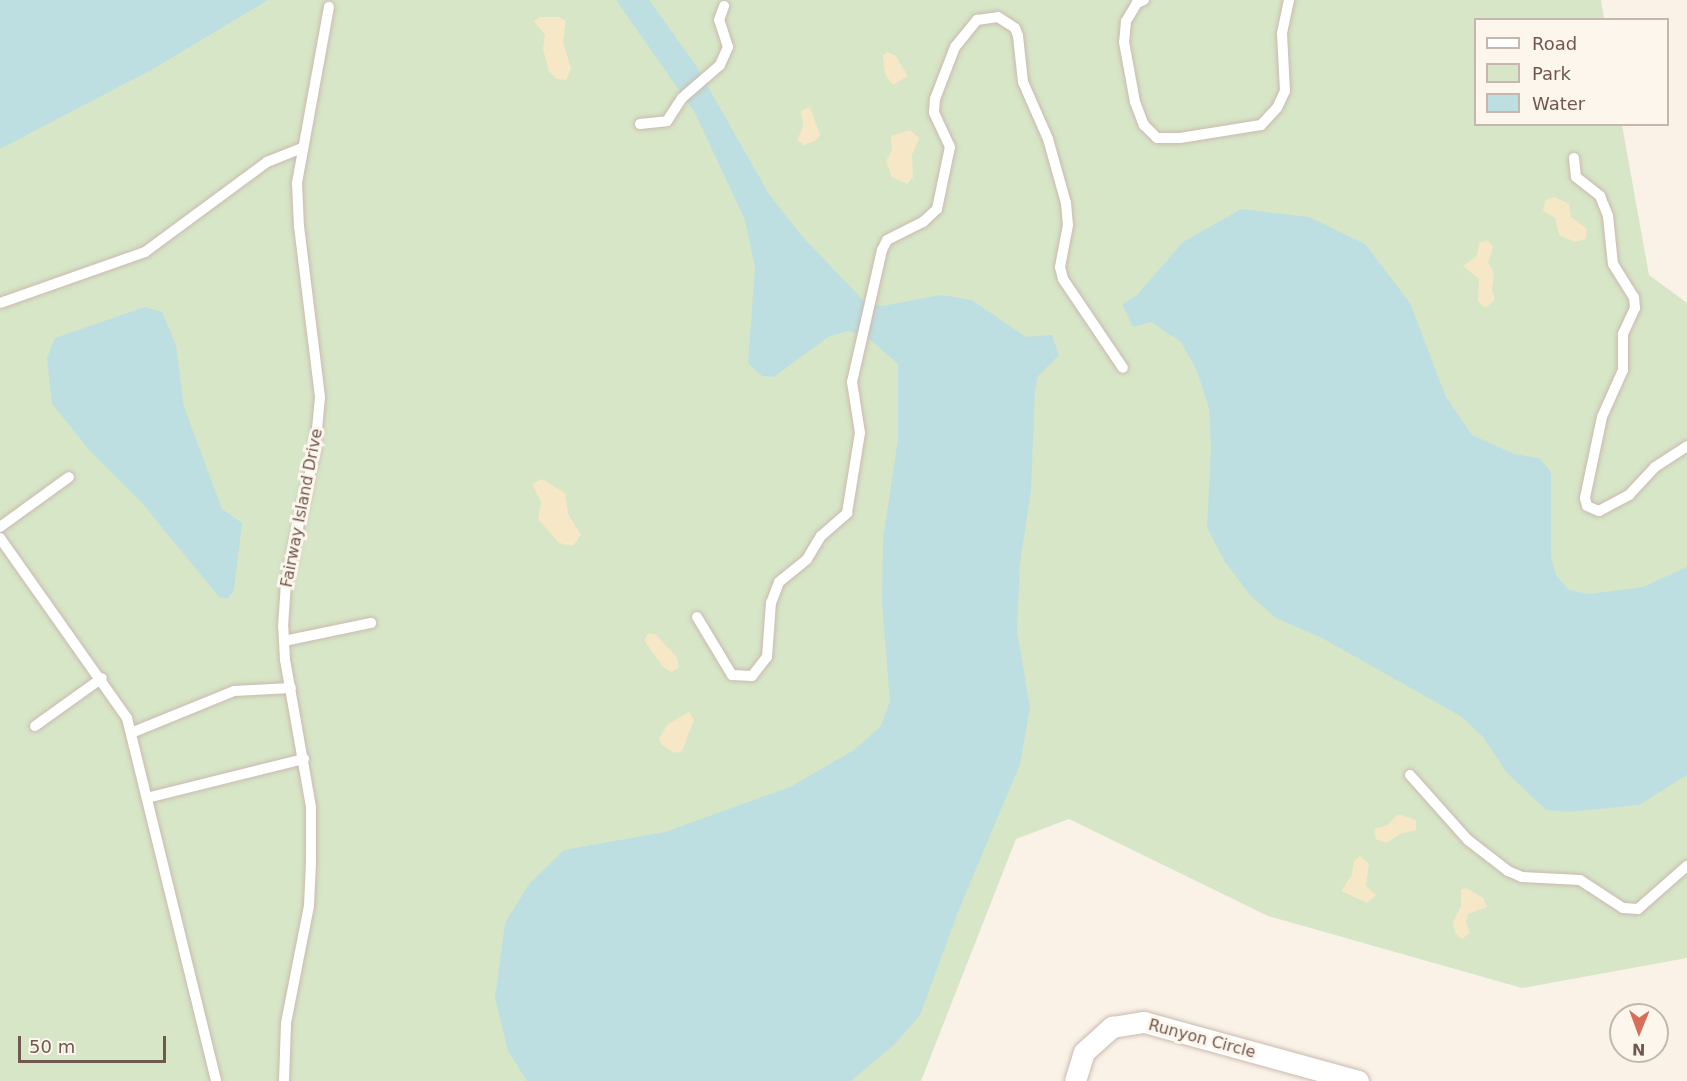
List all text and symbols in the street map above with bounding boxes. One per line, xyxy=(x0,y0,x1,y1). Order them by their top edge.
legend xyxy=(1474,18,1669,126)
text: Road xyxy=(1532,33,1577,54)
text: Park xyxy=(1532,63,1571,84)
text: Water xyxy=(1532,93,1585,114)
street label: Fairway Island Drive xyxy=(277,427,327,589)
north arrow xyxy=(1609,1003,1669,1063)
street label: Runyon Circle xyxy=(1146,1015,1258,1063)
scale bar xyxy=(21,1024,170,1062)
text: 50 m xyxy=(29,1036,75,1057)
text: N xyxy=(1632,1040,1646,1059)

